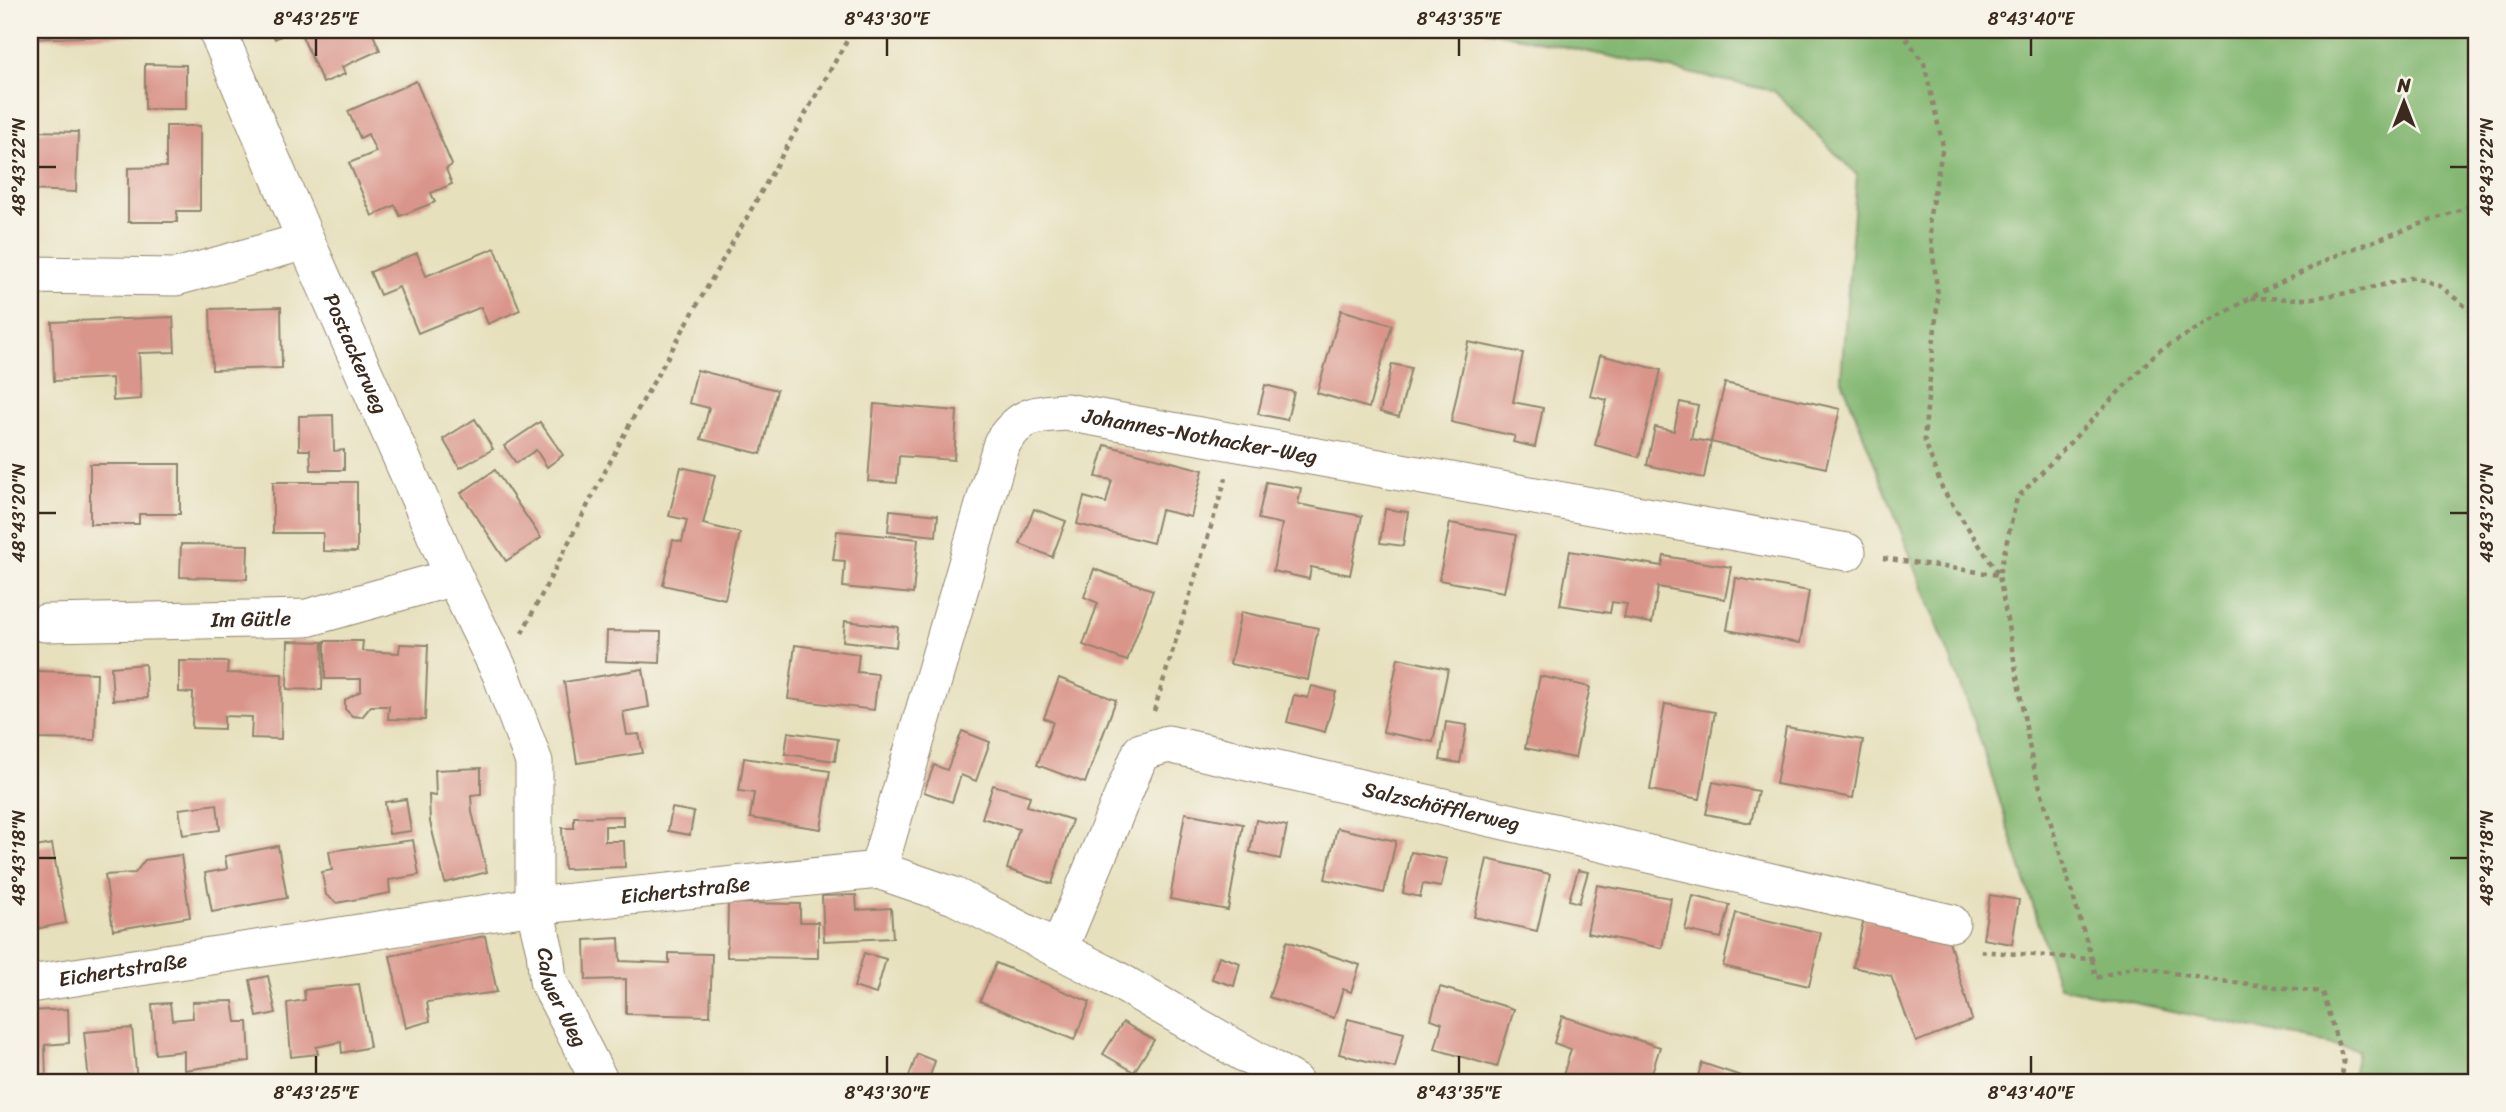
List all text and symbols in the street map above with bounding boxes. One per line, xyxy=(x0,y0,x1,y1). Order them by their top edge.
text: 8°43'25"E xyxy=(273,3,360,35)
text: 8°43'30"E xyxy=(844,3,931,35)
text: 8°43'35"E xyxy=(1417,3,1502,35)
text: 8°43'40"E xyxy=(1988,3,2075,35)
north arrow xyxy=(2370,66,2440,136)
text: N xyxy=(2396,69,2411,102)
text: 48°43'22"N xyxy=(3,117,35,216)
text: 48°43'22"N xyxy=(2471,117,2503,216)
street label: Postackerweg xyxy=(312,287,399,421)
street label: Johannes-Nothacker-Weg xyxy=(1078,396,1321,476)
text: 48°43'20"N xyxy=(3,463,35,563)
text: 48°43'20"N xyxy=(2471,463,2503,563)
street label: Im Gütle xyxy=(209,599,292,639)
street label: Salzschöfflerweg xyxy=(1359,770,1524,843)
text: 48°43'18"N xyxy=(3,809,35,906)
text: 48°43'18"N xyxy=(2471,809,2503,906)
street label: Eichertstraße xyxy=(618,864,752,916)
street label: Eichertstraße xyxy=(56,941,190,998)
street label: Calwer Weg xyxy=(526,946,598,1055)
text: 8°43'25"E xyxy=(273,1077,360,1109)
text: 8°43'30"E xyxy=(844,1077,931,1109)
text: 8°43'35"E xyxy=(1417,1077,1502,1109)
text: 8°43'40"E xyxy=(1988,1077,2075,1109)

